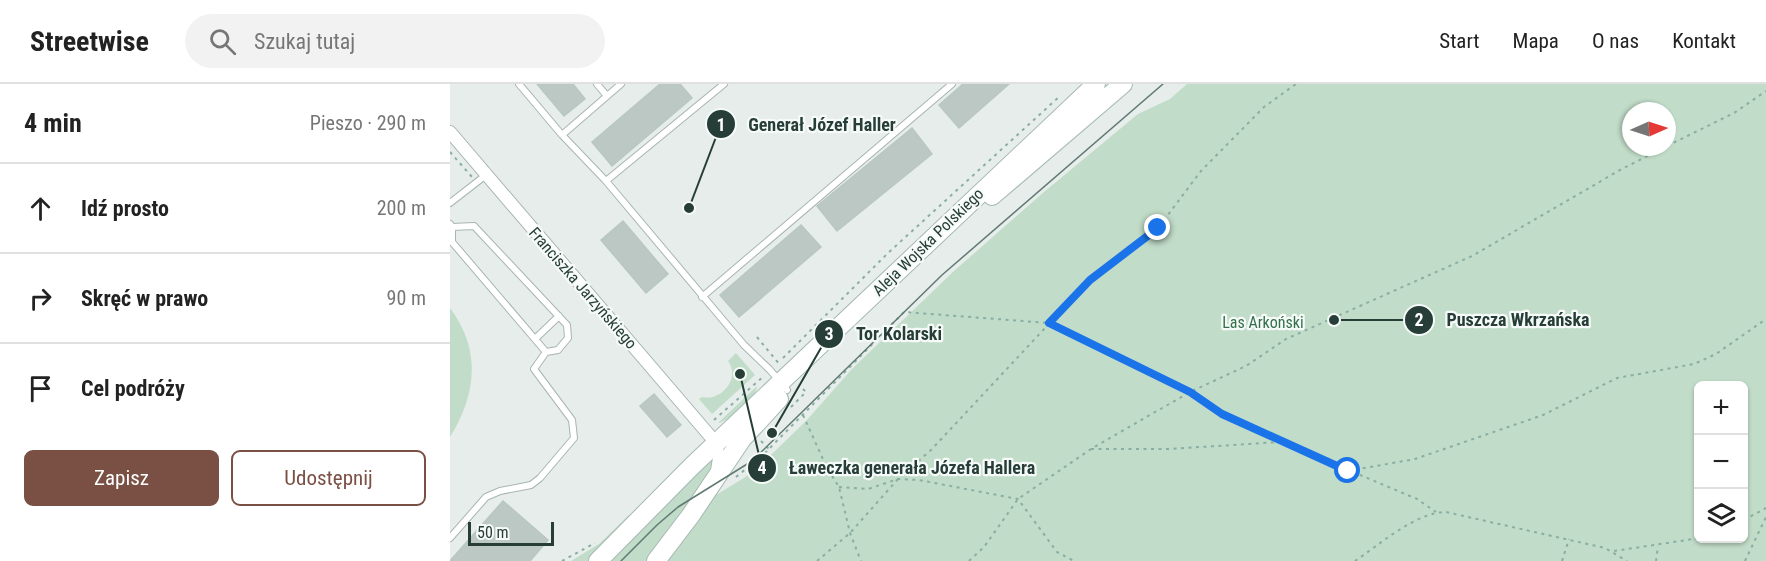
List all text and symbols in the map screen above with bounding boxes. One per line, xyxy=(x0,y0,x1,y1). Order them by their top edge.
search box xyxy=(185,14,605,68)
text: Streetwise xyxy=(30,25,149,58)
icon: search xyxy=(206,25,239,58)
text: Szukaj tutaj xyxy=(254,29,355,54)
text: Start xyxy=(1439,29,1480,53)
text: Mapa xyxy=(1513,29,1559,53)
text: O nas xyxy=(1592,29,1639,53)
text: Kontakt xyxy=(1672,29,1736,53)
north arrow xyxy=(1622,102,1676,156)
callout: Generał Józef Haller xyxy=(706,106,907,142)
text: 4 min xyxy=(24,108,82,138)
text: Pieszo · 290 m xyxy=(310,111,426,135)
text: 1 xyxy=(716,114,726,135)
text: Generał Józef Haller xyxy=(748,114,896,135)
street label: Aleja Wojska Polskiego xyxy=(869,184,987,300)
icon: ahead xyxy=(24,192,57,225)
text: Idź prosto xyxy=(81,196,169,221)
text: 200 m xyxy=(377,196,426,220)
route end xyxy=(1144,214,1170,240)
street label: Franciszka Jarzyńskiego xyxy=(525,223,641,353)
icon: right xyxy=(24,282,57,315)
text: Skręć w prawo xyxy=(81,286,208,311)
text: 90 m xyxy=(387,286,426,310)
callout: Puszcza Wkrzańska xyxy=(1404,302,1601,338)
text: 2 xyxy=(1414,309,1424,330)
text: Puszcza Wkrzańska xyxy=(1446,309,1590,330)
park label: Las Arkoński xyxy=(1222,313,1304,332)
callout: Tor Kolarski xyxy=(814,316,954,352)
text: 3 xyxy=(824,323,834,344)
text: Tor Kolarski xyxy=(856,323,942,344)
icon: arrive xyxy=(24,372,57,405)
text: Cel podróży xyxy=(81,376,185,401)
map controls xyxy=(1694,381,1748,543)
button: + xyxy=(1694,381,1748,435)
button: − xyxy=(1694,435,1748,489)
button: Zapisz xyxy=(24,450,219,506)
button: Udostępnij xyxy=(231,450,426,506)
callout: Ławeczka generała Józefa Hallera xyxy=(747,450,1047,486)
text: 4 xyxy=(757,457,767,478)
text: Ławeczka generała Józefa Hallera xyxy=(789,457,1035,478)
route start xyxy=(1334,457,1360,483)
button: layers xyxy=(1694,489,1748,543)
scale bar xyxy=(468,519,554,546)
text: 50 m xyxy=(477,523,509,542)

